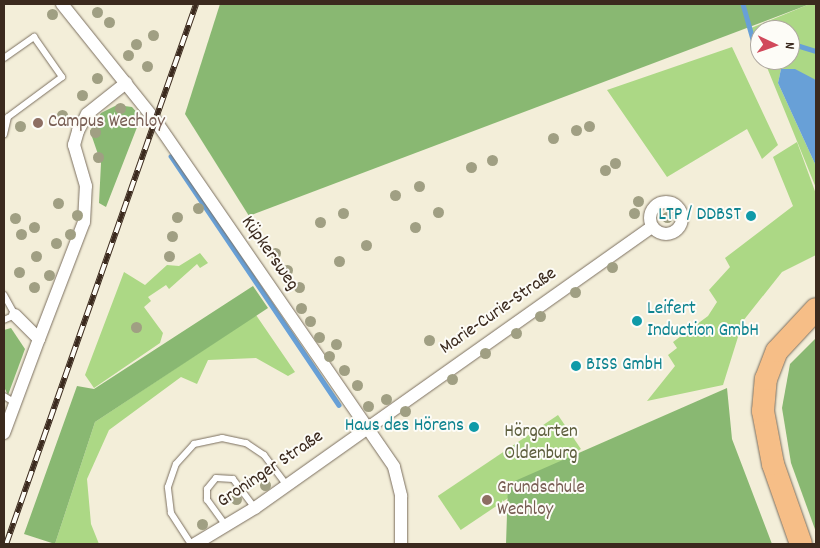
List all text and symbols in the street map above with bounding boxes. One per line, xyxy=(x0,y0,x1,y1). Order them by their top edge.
north arrow xyxy=(750,20,800,70)
text: N xyxy=(779,42,799,50)
place label: Campus Wechloy xyxy=(48,112,165,134)
marker: Campus Wechloy xyxy=(32,117,44,129)
place label: LTP / DDBST xyxy=(658,205,741,227)
marker: LTP / DDBST xyxy=(745,210,757,222)
street label: Küpkersweg xyxy=(235,212,303,296)
street label: Marie-Curie-Straße xyxy=(436,263,562,361)
place label: Leifert Induction GmbH xyxy=(647,299,759,343)
marker: Leifert Induction GmbH xyxy=(631,315,643,327)
place label: BISS GmbH xyxy=(586,355,663,377)
marker: BISS GmbH xyxy=(570,360,582,372)
place label: Haus des Hörens xyxy=(345,416,464,438)
marker: Haus des Hörens xyxy=(468,421,480,433)
park label: Hörgarten Oldenburg xyxy=(504,422,578,466)
street label: Groninger Straße xyxy=(214,426,328,514)
place label: Grundschule Wechloy xyxy=(497,478,585,522)
marker: Grundschule Wechloy xyxy=(481,494,493,506)

